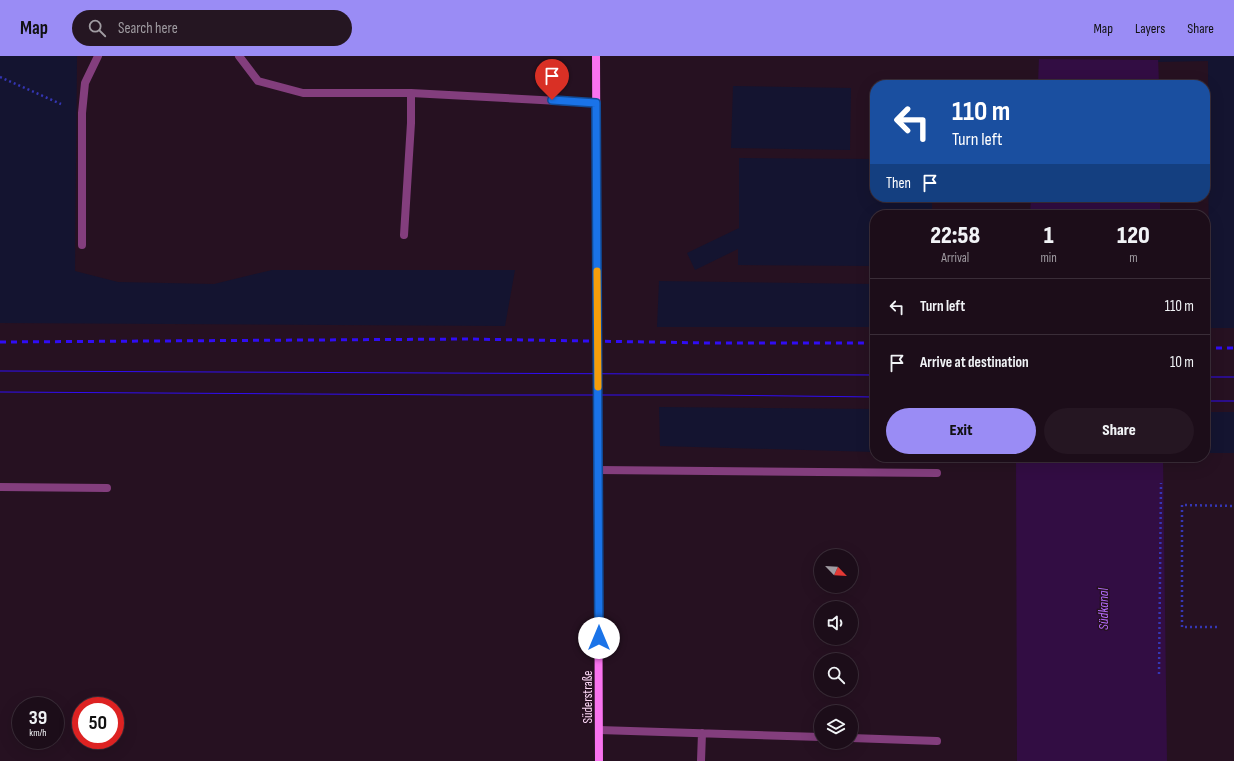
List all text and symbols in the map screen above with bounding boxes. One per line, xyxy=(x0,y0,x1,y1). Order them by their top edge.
search box xyxy=(72,10,352,46)
text: Map xyxy=(20,17,48,40)
icon: search xyxy=(86,17,108,39)
text: Search here xyxy=(118,19,178,38)
text: Map xyxy=(1093,20,1113,37)
text: Layers xyxy=(1135,20,1165,37)
text: Share xyxy=(1187,20,1214,37)
pin xyxy=(535,59,569,100)
icon: arrive xyxy=(541,65,563,87)
text: 110 m xyxy=(952,95,1010,128)
icon: left xyxy=(886,96,938,148)
text: Turn left xyxy=(952,129,1003,150)
icon: arrive xyxy=(919,172,941,194)
text: Then xyxy=(886,174,911,193)
text: 22:58 xyxy=(930,221,980,250)
text: 1 xyxy=(1044,221,1054,250)
text: 120 xyxy=(1117,221,1150,250)
text: Arrival xyxy=(941,250,969,266)
text: min xyxy=(1040,250,1057,266)
text: m xyxy=(1129,250,1138,266)
icon: left xyxy=(886,296,908,318)
text: Turn left xyxy=(920,297,965,316)
text: 110 m xyxy=(1165,297,1194,316)
icon: arrive xyxy=(886,352,908,374)
text: Arrive at destination xyxy=(920,353,1029,372)
text: 10 m xyxy=(1170,353,1194,372)
button: Exit xyxy=(886,408,1036,454)
button: Share xyxy=(1044,408,1194,454)
north arrow xyxy=(814,549,858,593)
map controls xyxy=(814,549,858,749)
water label: Südkanal xyxy=(1095,588,1112,630)
button: sound xyxy=(814,601,858,645)
position arrow xyxy=(578,617,620,659)
button: search xyxy=(814,653,858,697)
street label: Süderstraße xyxy=(580,670,596,724)
speed limit sign: 50 xyxy=(72,697,124,749)
button: layers xyxy=(814,705,858,749)
text: 39 xyxy=(29,706,47,730)
text: km/h xyxy=(29,727,47,739)

